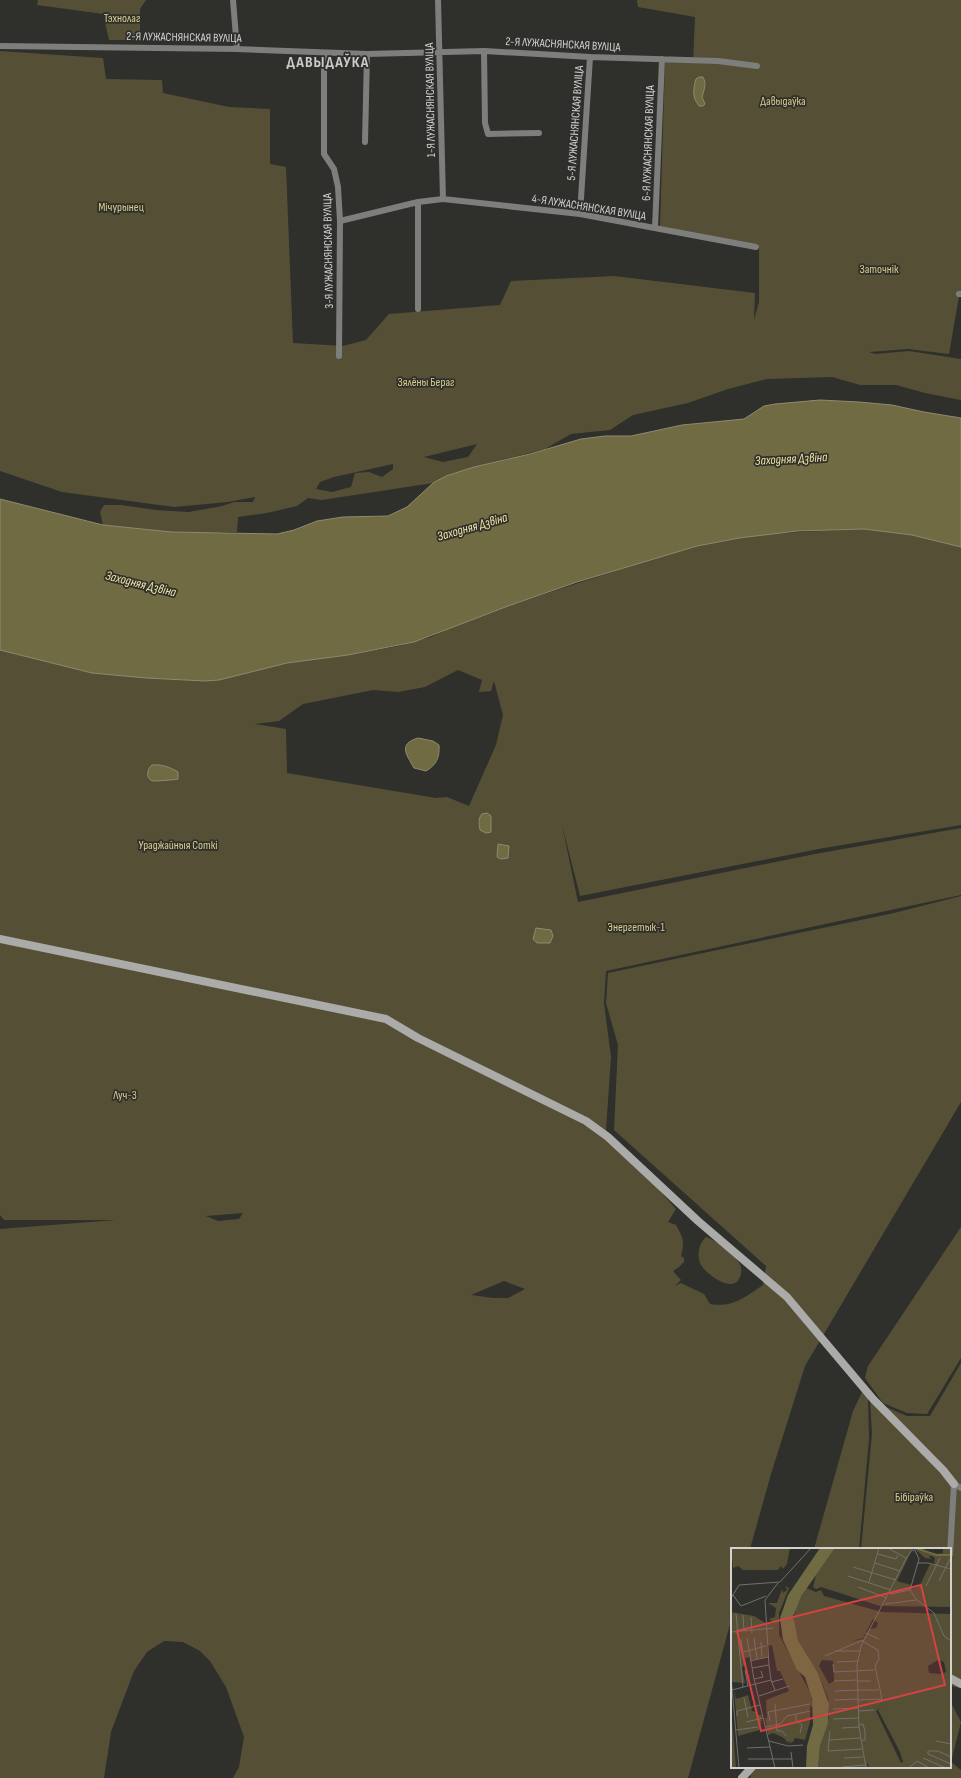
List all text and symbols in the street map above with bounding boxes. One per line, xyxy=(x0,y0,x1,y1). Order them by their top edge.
park label: Тэхнолаг xyxy=(104,11,140,26)
street label: 2-Я ЛУЖАСНЯНСКАЯ ВУЛІЦА xyxy=(126,29,243,46)
street label: 2-Я ЛУЖАСНЯНСКАЯ ВУЛІЦА xyxy=(505,34,622,55)
street label: 1-Я ЛУЖАСНЯНСКАЯ ВУЛІЦА xyxy=(422,42,439,157)
district label: ДАВЫДАЎКА xyxy=(287,53,369,72)
street label: 5-Я ЛУЖАСНЯНСКАЯ ВУЛІЦА xyxy=(564,64,587,181)
street label: 6-Я ЛУЖАСНЯНСКАЯ ВУЛІЦА xyxy=(639,84,658,201)
park label: Давыдаўка xyxy=(760,94,806,109)
street label: 4-Я ЛУЖАСНЯНСКАЯ ВУЛІЦА xyxy=(531,191,648,224)
street label: 3-Я ЛУЖАСНЯНСКАЯ ВУЛІЦА xyxy=(320,192,337,309)
park label: Мічурынец xyxy=(98,200,144,215)
park label: Заточнік xyxy=(859,262,899,277)
park label: Зялёны Бераг xyxy=(398,375,454,390)
water label: Заходняя Дзвіна xyxy=(754,449,828,469)
water label: Заходняя Дзвіна xyxy=(435,509,510,545)
water label: Заходняя Дзвіна xyxy=(104,567,179,601)
park label: Ураджайныя Соткі xyxy=(139,838,217,853)
park label: Энергетык-1 xyxy=(607,920,665,935)
park label: Луч-3 xyxy=(112,1088,137,1103)
park label: Бібіраўка xyxy=(895,1490,933,1505)
inset map xyxy=(731,1548,951,1768)

